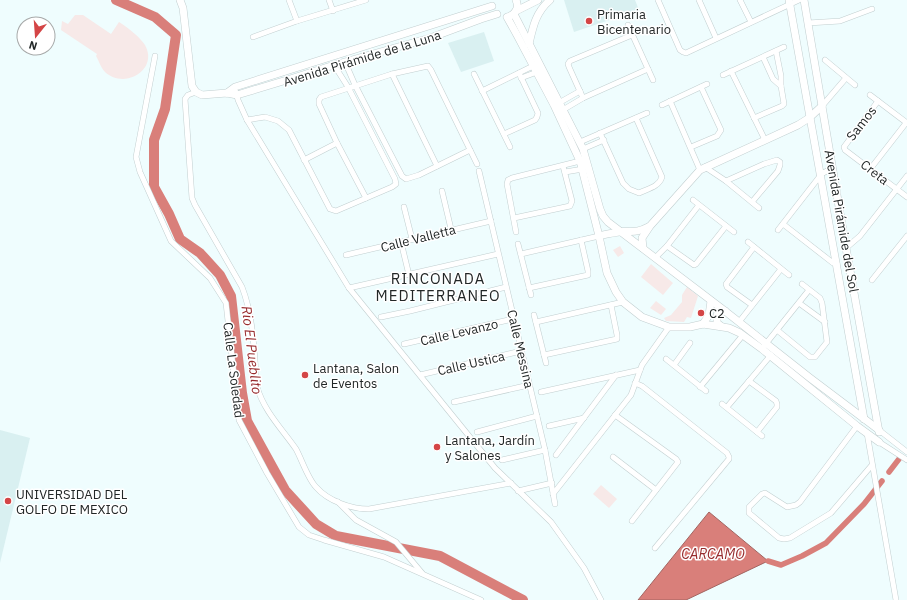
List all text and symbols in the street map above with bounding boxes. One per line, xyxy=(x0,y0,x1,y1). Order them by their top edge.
place label: Primaria Bicentenario xyxy=(597,6,671,38)
north arrow xyxy=(16,16,56,56)
marker: Primaria Bicentenario xyxy=(584,16,594,26)
street label: Avenida Pirámide de la Luna xyxy=(281,26,443,91)
text: N xyxy=(27,38,39,53)
street label: Samos xyxy=(843,103,880,144)
street label: Avenida Pirámide del Sol xyxy=(821,148,863,294)
street label: Creta xyxy=(857,156,892,189)
street label: Calle Valletta xyxy=(379,221,457,256)
district label: RINCONADA MEDITERRANEO xyxy=(376,269,501,305)
water label: Rio El Pueblito xyxy=(238,305,266,396)
place label: C2 xyxy=(709,305,725,322)
street label: Calle Messina xyxy=(503,308,538,390)
marker: C2 xyxy=(696,308,706,318)
street label: Calle Levanzo xyxy=(418,315,500,350)
street label: Calle La Soledad xyxy=(219,321,248,419)
street label: Calle Ustica xyxy=(436,347,506,379)
place label: Lantana, Salon de Eventos xyxy=(313,360,399,392)
marker: Lantana, Salon de Eventos xyxy=(300,370,310,380)
place label: Lantana, Jardín y Salones xyxy=(445,432,535,464)
marker: Lantana, Jardín y Salones xyxy=(432,442,442,452)
place label: UNIVERSIDAD DEL GOLFO DE MEXICO xyxy=(16,486,128,518)
marker: UNIVERSIDAD DEL GOLFO DE MEXICO xyxy=(3,496,13,506)
water label: CARCAMO xyxy=(681,545,745,563)

